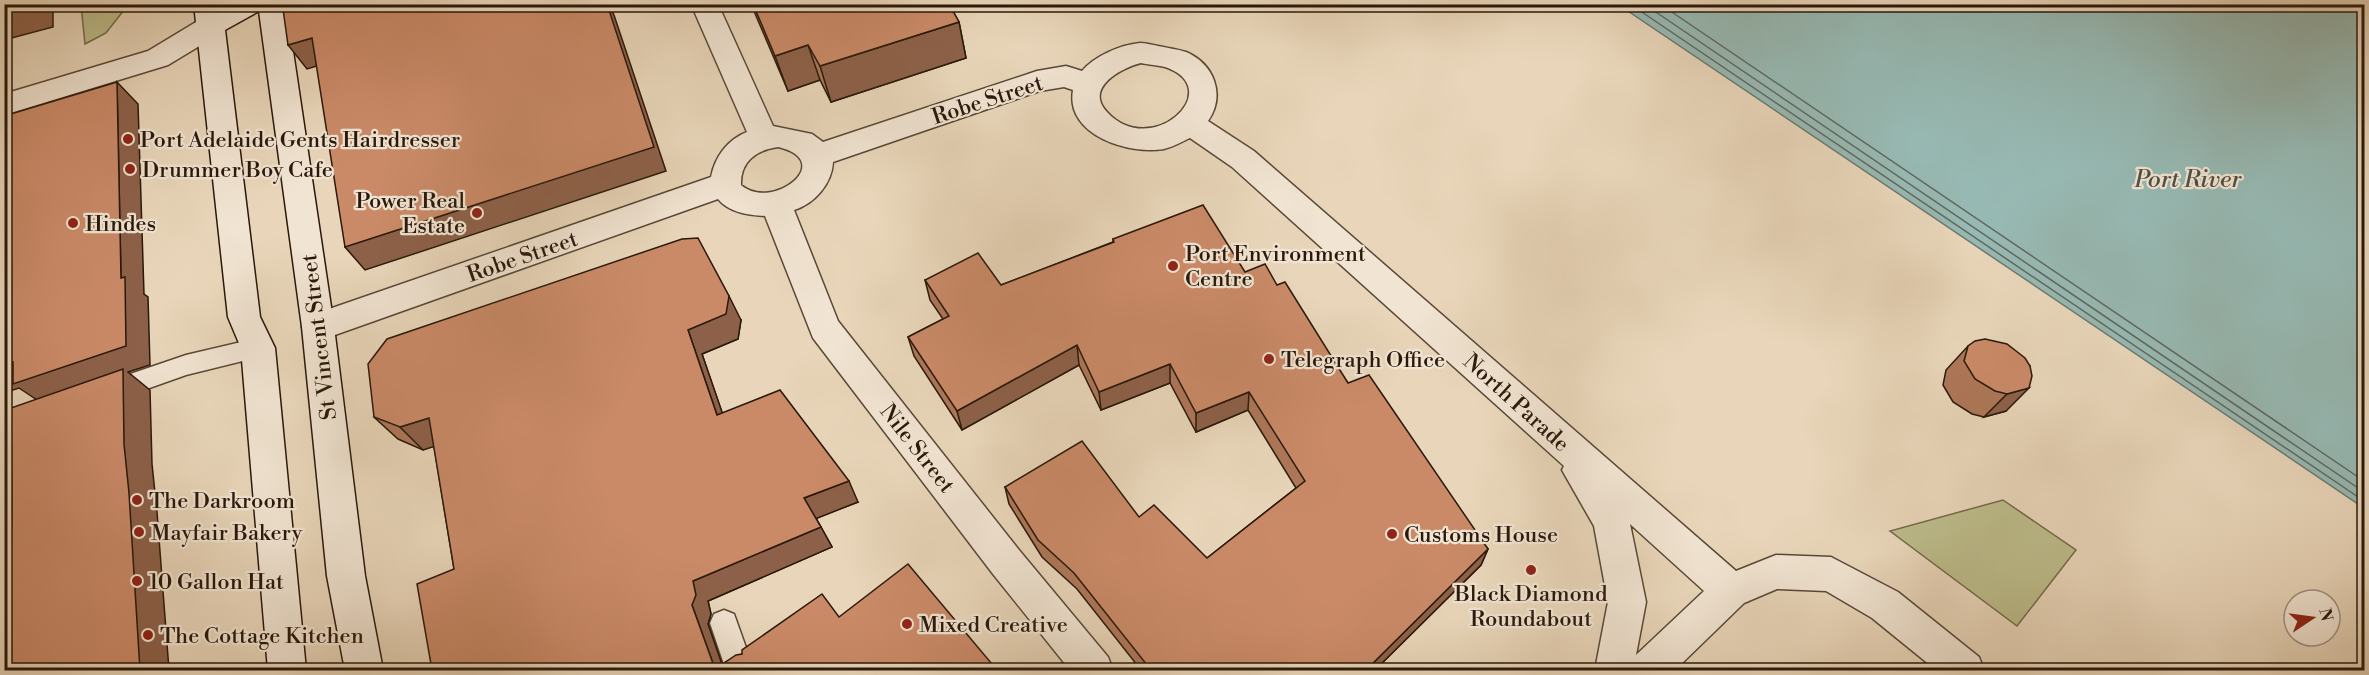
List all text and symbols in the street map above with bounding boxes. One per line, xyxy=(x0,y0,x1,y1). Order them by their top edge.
street label: Robe Street xyxy=(928,70,1047,131)
place label: Port Adelaide Gents Hairdresser xyxy=(140,127,460,154)
marker: Port Adelaide Gents Hairdresser xyxy=(121,132,135,146)
place label: Drummer Boy Cafe xyxy=(142,157,333,184)
marker: Drummer Boy Cafe xyxy=(123,162,137,176)
water label: Port River xyxy=(2134,165,2242,195)
place label: Power Real Estate xyxy=(356,188,465,240)
marker: Power Real Estate xyxy=(470,206,484,220)
place label: Hindes xyxy=(85,211,156,238)
marker: Hindes xyxy=(66,216,80,230)
street label: Robe Street xyxy=(464,226,582,289)
place label: Port Environment Centre xyxy=(1185,241,1366,293)
street label: St Vincent Street xyxy=(296,252,343,421)
marker: Port Environment Centre xyxy=(1166,259,1180,273)
place label: Telegraph Office xyxy=(1281,347,1445,374)
street label: North Parade xyxy=(1457,348,1575,458)
marker: Telegraph Office xyxy=(1262,352,1276,366)
street label: Nile Street xyxy=(874,399,960,499)
place label: The Darkroom xyxy=(149,488,295,515)
marker: The Darkroom xyxy=(130,493,144,507)
place label: Mayfair Bakery xyxy=(151,520,303,547)
place label: Customs House xyxy=(1404,522,1558,549)
marker: Mayfair Bakery xyxy=(132,525,146,539)
marker: Customs House xyxy=(1385,527,1399,541)
marker: Black Diamond Roundabout xyxy=(1524,563,1538,577)
place label: 10 Gallon Hat xyxy=(149,569,284,596)
marker: 10 Gallon Hat xyxy=(130,574,144,588)
place label: Black Diamond Roundabout xyxy=(1454,581,1608,633)
north arrow xyxy=(2282,588,2342,648)
text: N xyxy=(2314,606,2337,624)
place label: Mixed Creative xyxy=(919,612,1068,639)
marker: Mixed Creative xyxy=(900,617,914,631)
place label: The Cottage Kitchen xyxy=(160,623,364,650)
marker: The Cottage Kitchen xyxy=(141,628,155,642)

